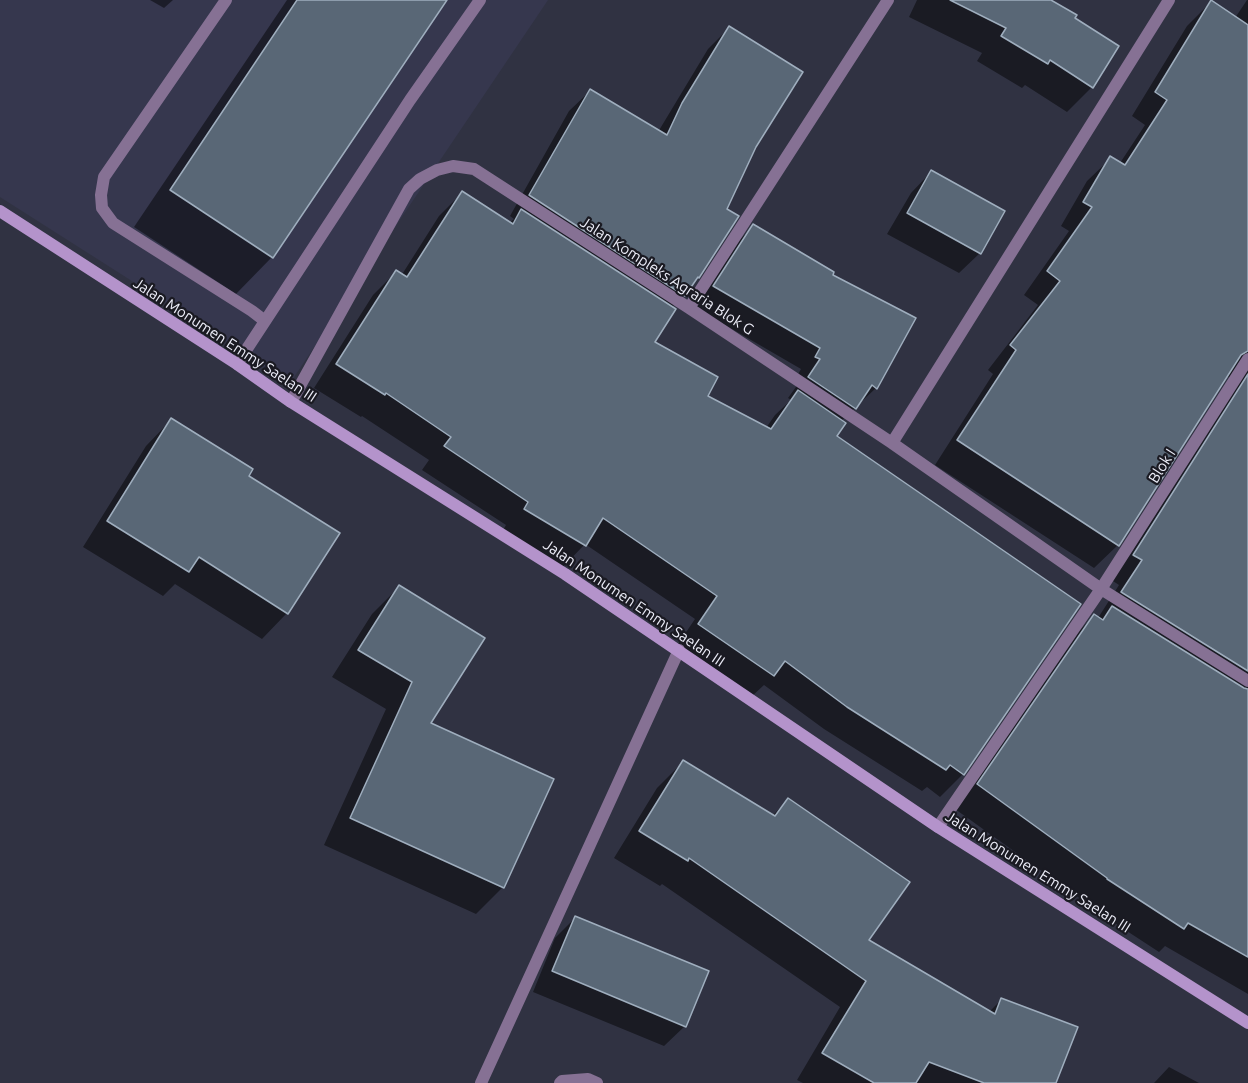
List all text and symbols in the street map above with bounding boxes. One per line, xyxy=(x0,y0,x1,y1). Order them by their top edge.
street label: Jalan Kompleks Agraria Blok G xyxy=(577,213,757,339)
street label: Jalan Monumen Emmy Saelan III xyxy=(130,274,320,406)
street label: Blok I xyxy=(1145,446,1179,486)
street label: Jalan Monumen Emmy Saelan III xyxy=(540,535,728,671)
street label: Jalan Monumen Emmy Saelan III xyxy=(942,807,1134,937)

